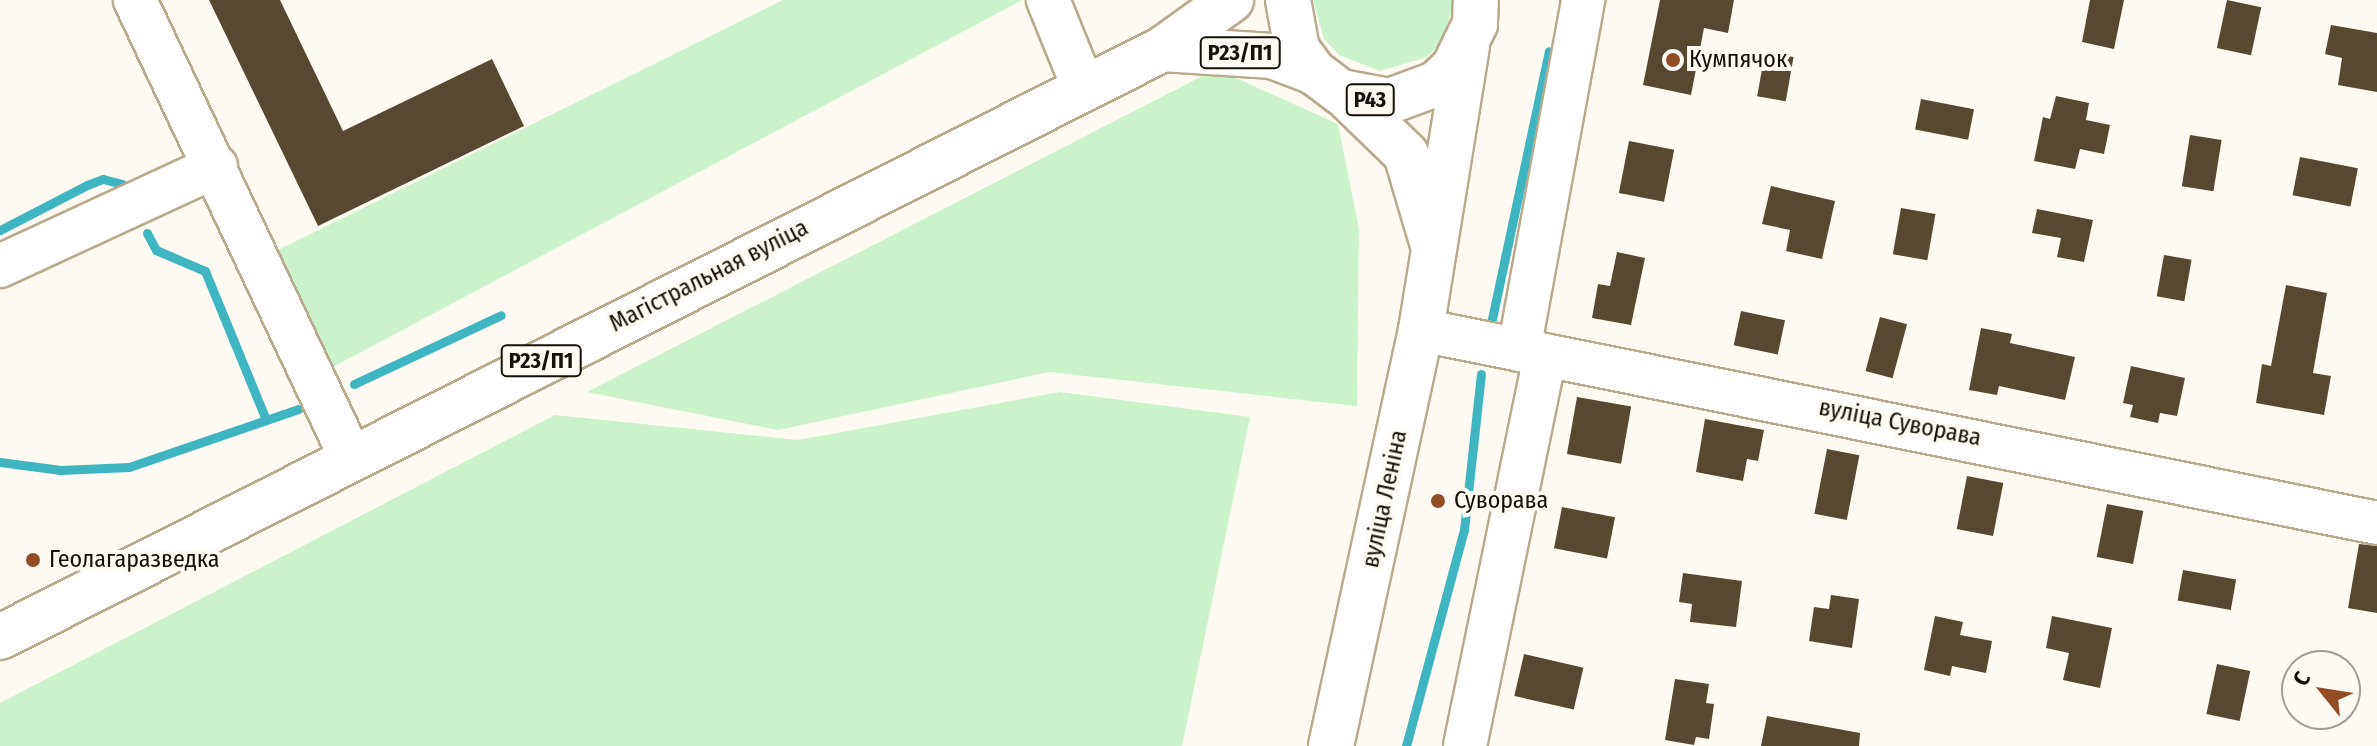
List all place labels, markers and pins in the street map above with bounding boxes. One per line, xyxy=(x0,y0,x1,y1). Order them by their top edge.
place label: Кумпячок xyxy=(1689,46,1787,74)
marker: Кумпячок xyxy=(1664,51,1682,69)
place label: Суворава xyxy=(1454,487,1548,515)
marker: Суворава xyxy=(1429,492,1447,510)
place label: Геолагаразведка xyxy=(49,546,219,574)
marker: Геолагаразведка xyxy=(24,551,42,569)

